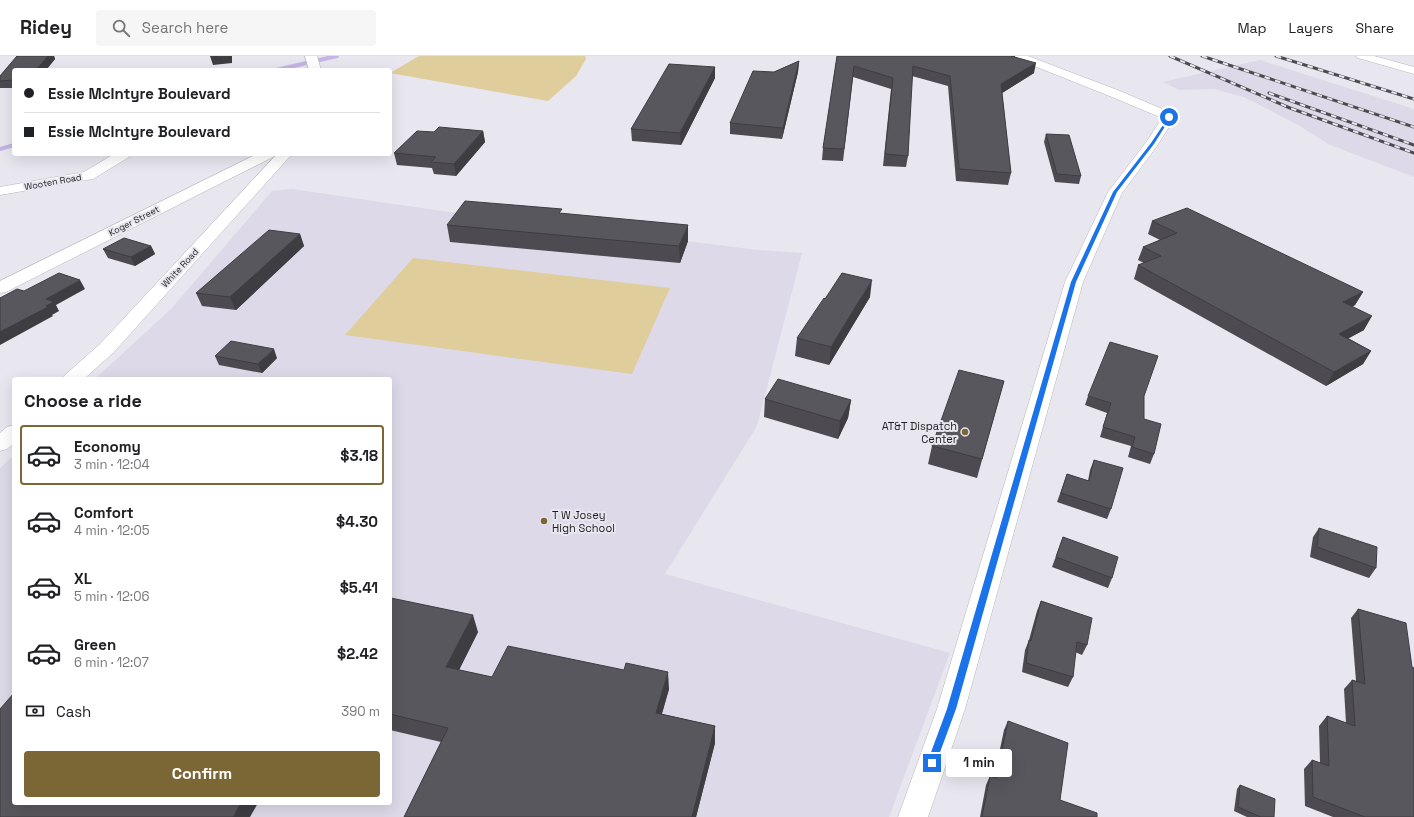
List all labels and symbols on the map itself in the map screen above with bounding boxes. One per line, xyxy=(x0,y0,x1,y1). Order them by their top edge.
route start xyxy=(1160,108,1178,126)
street label: Wooten Road xyxy=(23,171,83,193)
street label: Koger Street xyxy=(107,203,161,239)
street label: White Road xyxy=(159,246,201,290)
place label: AT&T Dispatch Center xyxy=(882,419,957,446)
marker: AT&T Dispatch Center xyxy=(960,427,970,437)
place label: T W Josey High School xyxy=(552,508,615,535)
marker: T W Josey High School xyxy=(539,516,549,526)
callout: 1 min xyxy=(946,749,1012,777)
route end xyxy=(923,754,941,772)

